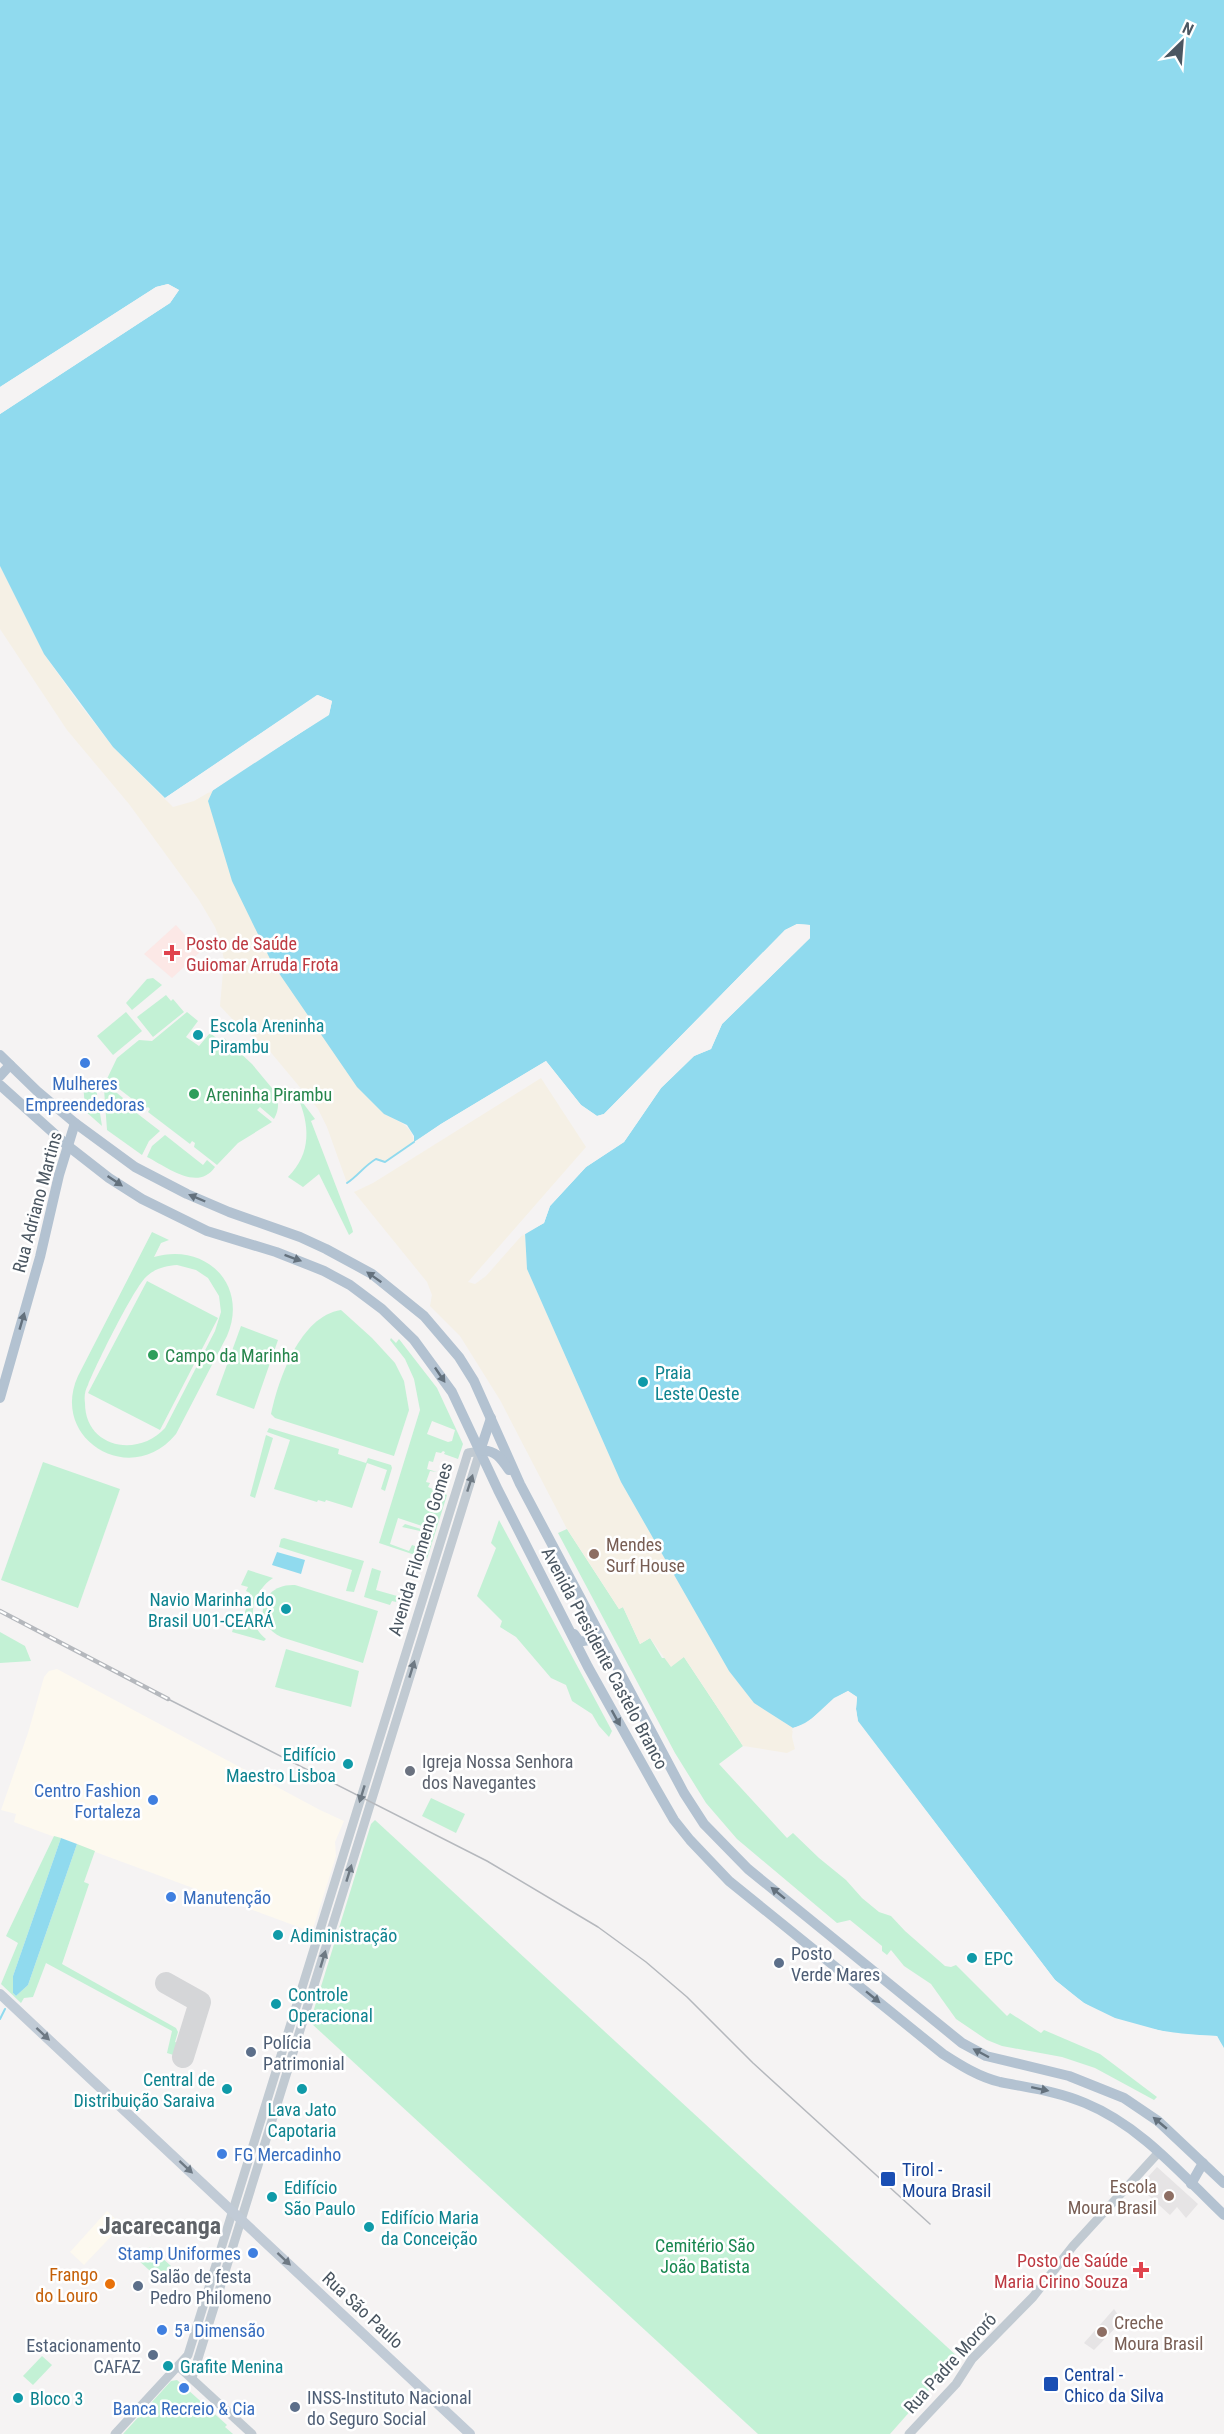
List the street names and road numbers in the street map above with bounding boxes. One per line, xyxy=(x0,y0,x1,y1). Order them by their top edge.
street label: Rua Adriano Martins xyxy=(8,1129,66,1275)
street label: Avenida Filomeno Gomes xyxy=(384,1460,456,1638)
street label: Avenida Presidente Castelo Branco xyxy=(537,1543,673,1773)
street label: Rua São Paulo xyxy=(318,2267,408,2353)
street label: Rua Padre Mororó xyxy=(899,2309,1001,2417)

